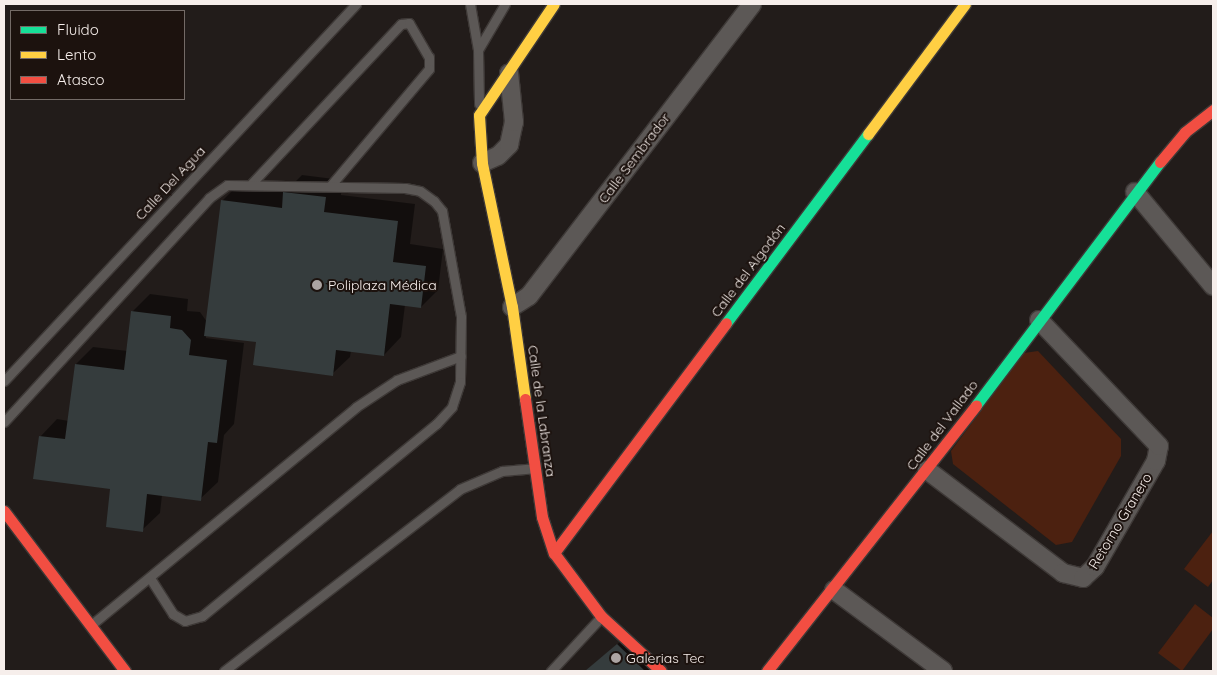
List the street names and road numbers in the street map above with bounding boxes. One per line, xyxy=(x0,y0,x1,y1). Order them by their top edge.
street label: Calle Sembrador xyxy=(595,110,673,206)
street label: Calle Del Agua xyxy=(131,143,209,223)
street label: Calle del Algodón xyxy=(707,220,789,320)
street label: Calle de la Labranza xyxy=(524,344,560,478)
street label: Calle del Vallado xyxy=(903,377,981,473)
street label: Retorno Granero xyxy=(1085,470,1155,572)

